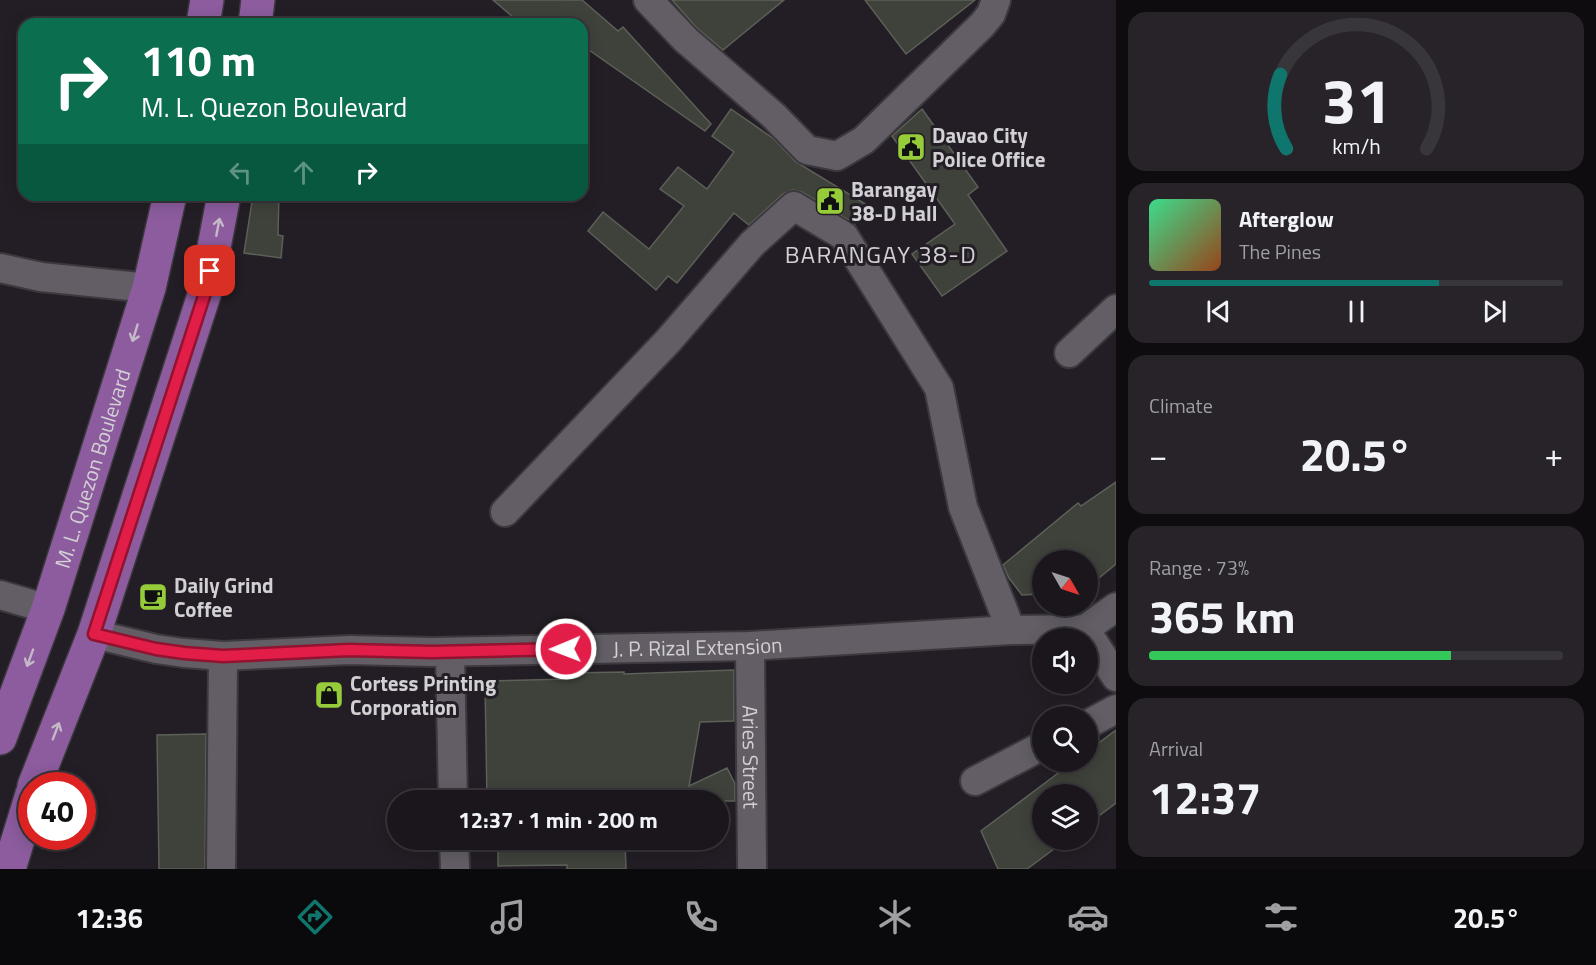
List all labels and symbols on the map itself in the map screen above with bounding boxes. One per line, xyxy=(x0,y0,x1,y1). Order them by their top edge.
place label: Davao City Police Office xyxy=(932,119,1045,175)
public building icon: Davao City Police Office xyxy=(895,131,927,163)
place label: Barangay 38-D Hall xyxy=(851,173,937,229)
public building icon: Barangay 38-D Hall xyxy=(814,185,846,217)
one-way arrow xyxy=(213,217,224,237)
district label: BARANGAY 38-D xyxy=(785,236,977,272)
pin xyxy=(184,245,235,296)
one-way arrow xyxy=(129,323,140,342)
street label: M. L. Quezon Boulevard xyxy=(46,365,139,572)
north arrow xyxy=(1032,550,1098,616)
place label: Daily Grind Coffee xyxy=(174,569,274,625)
cafe icon: Daily Grind Coffee xyxy=(137,581,169,613)
position arrow xyxy=(534,617,598,681)
street label: J. P. Rizal Extension xyxy=(613,628,783,665)
one-way arrow xyxy=(23,649,34,667)
place label: Cortess Printing Corporation xyxy=(350,667,496,723)
shop icon: Cortess Printing Corporation xyxy=(313,679,345,711)
street label: Aries Street xyxy=(735,705,767,810)
one-way arrow xyxy=(51,723,62,741)
speed limit sign: 40 xyxy=(18,772,96,850)

